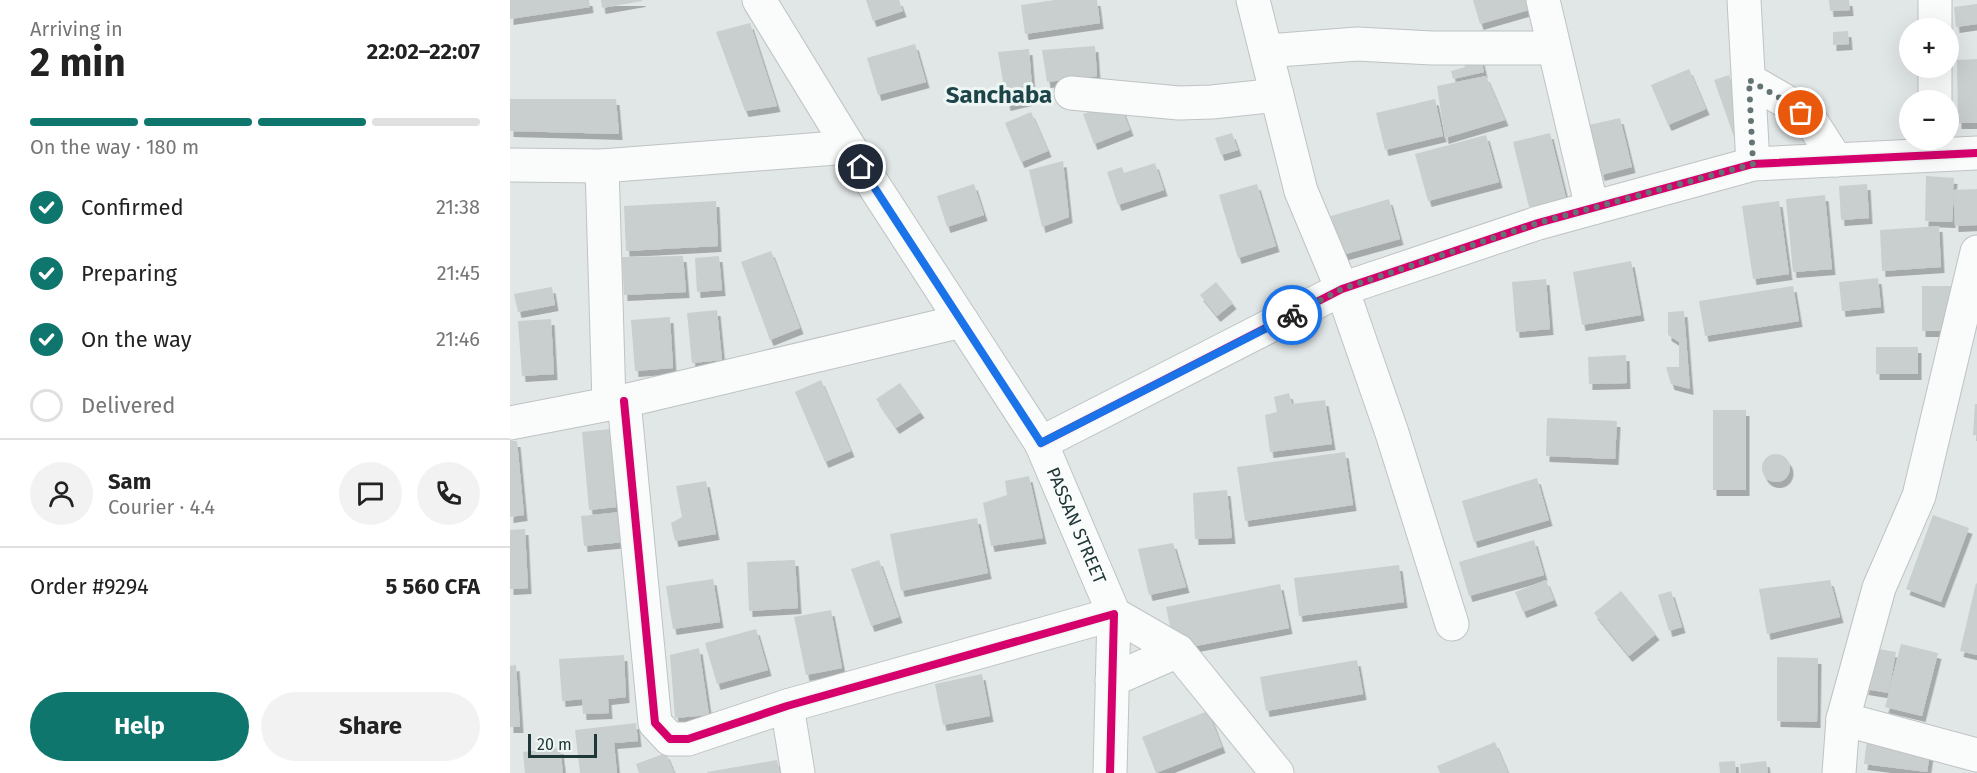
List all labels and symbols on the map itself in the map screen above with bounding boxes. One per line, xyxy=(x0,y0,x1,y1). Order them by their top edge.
district label: Sanchaba xyxy=(946,81,1052,109)
pin xyxy=(1775,87,1826,138)
pin xyxy=(835,141,886,192)
courier xyxy=(1262,285,1322,345)
street label: PASSAN STREET xyxy=(1042,464,1111,588)
scale bar xyxy=(528,731,597,758)

